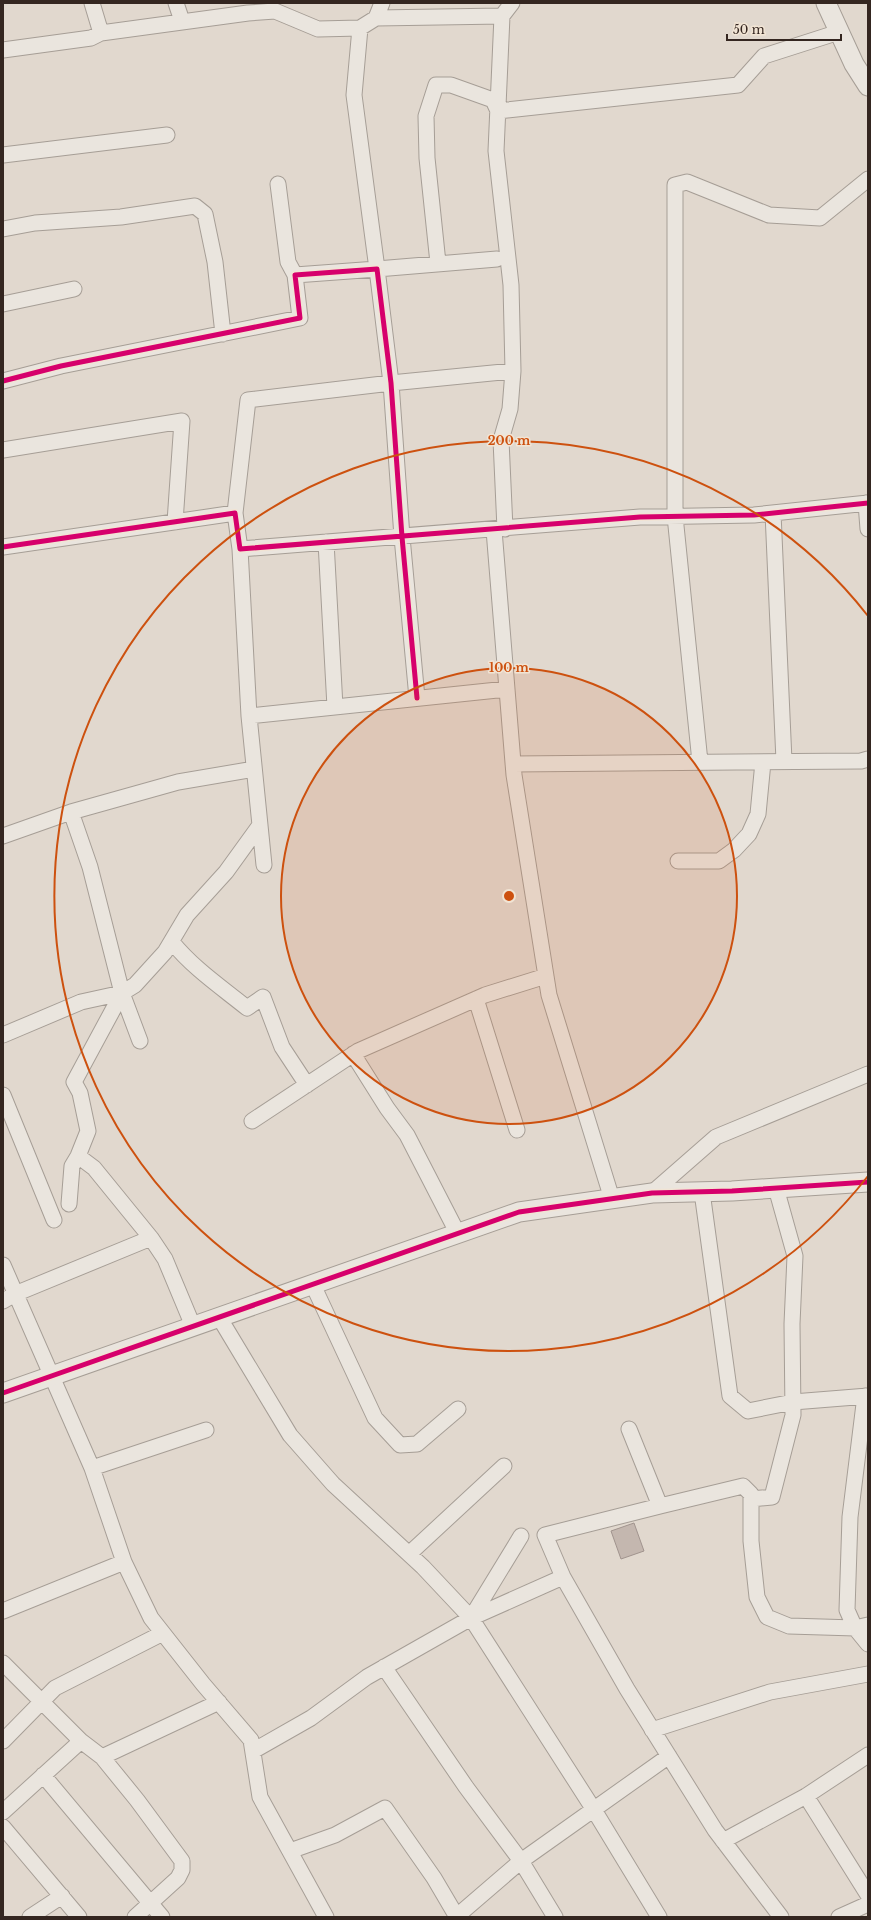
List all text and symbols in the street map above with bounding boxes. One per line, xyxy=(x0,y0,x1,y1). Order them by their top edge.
scale bar xyxy=(727,16,841,42)
text: 50 m xyxy=(733,22,765,37)
text: 200 m xyxy=(488,433,531,448)
text: 100 m xyxy=(489,660,530,675)
centre of rings xyxy=(502,889,516,903)

